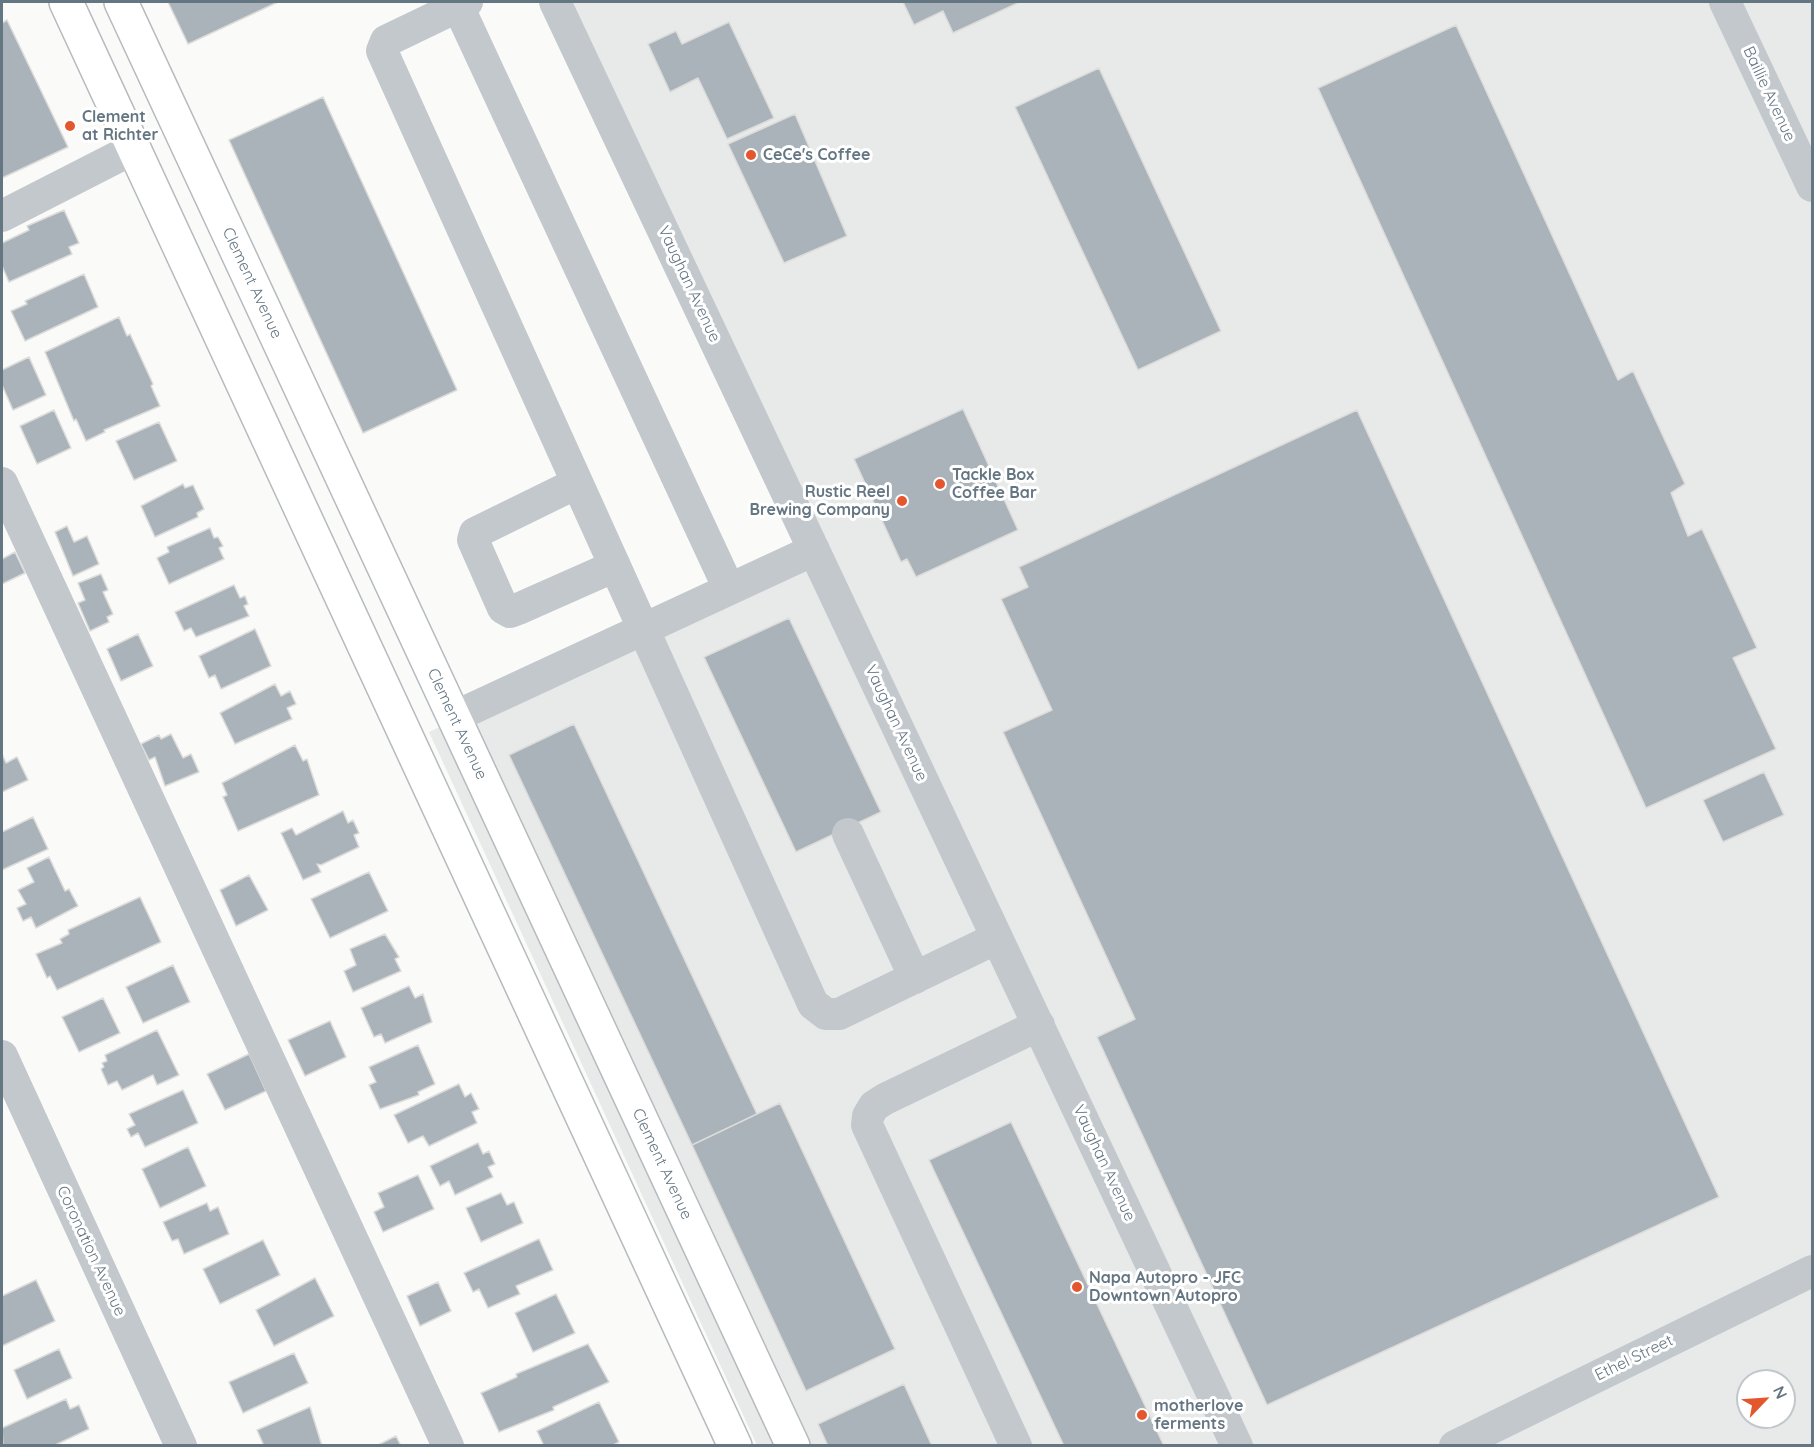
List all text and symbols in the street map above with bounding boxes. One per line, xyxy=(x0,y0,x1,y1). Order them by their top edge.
street label: Baillie Avenue xyxy=(1739,44,1799,144)
place label: Clement at Richter xyxy=(82,107,158,145)
marker: Clement at Richter xyxy=(63,119,77,133)
place label: CeCe's Coffee xyxy=(763,145,870,165)
marker: CeCe's Coffee xyxy=(744,148,758,162)
street label: Vaughan Avenue xyxy=(654,223,724,345)
street label: Clement Avenue xyxy=(218,224,286,342)
place label: Tackle Box Coffee Bar xyxy=(952,465,1037,503)
marker: Tackle Box Coffee Bar xyxy=(933,477,947,491)
place label: Rustic Reel Brewing Company xyxy=(749,482,890,520)
marker: Rustic Reel Brewing Company xyxy=(895,494,909,508)
street label: Vaughan Avenue xyxy=(861,662,931,784)
street label: Clement Avenue xyxy=(423,665,491,783)
street label: Vaughan Avenue xyxy=(1069,1102,1139,1224)
street label: Clement Avenue xyxy=(628,1105,696,1223)
street label: Coronation Avenue xyxy=(52,1183,130,1319)
place label: Napa Autopro - JFC Downtown Autopro xyxy=(1089,1268,1241,1306)
marker: Napa Autopro - JFC Downtown Autopro xyxy=(1070,1280,1084,1294)
street label: Ethel Street xyxy=(1592,1331,1676,1385)
north arrow xyxy=(1736,1369,1796,1429)
text: N xyxy=(1769,1383,1792,1402)
place label: motherlove ferments xyxy=(1154,1396,1243,1434)
marker: motherlove ferments xyxy=(1135,1408,1149,1422)

